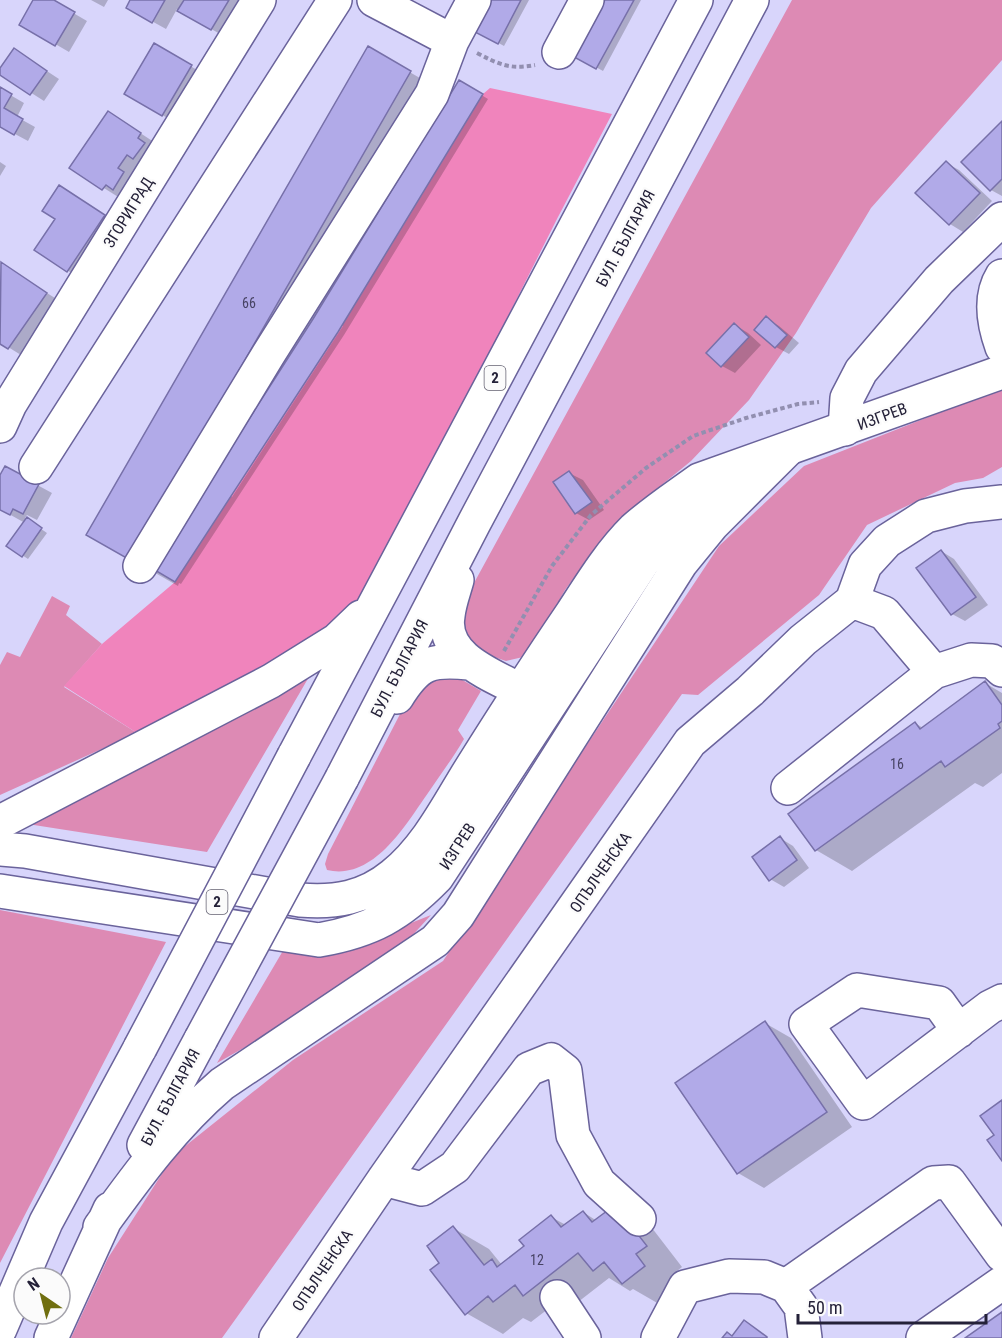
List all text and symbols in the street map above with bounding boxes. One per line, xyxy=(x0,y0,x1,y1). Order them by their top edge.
street label: ЗГОРИГРАД xyxy=(99,173,158,251)
street label: БУЛ. БЪЛГАРИЯ xyxy=(592,187,659,290)
house number: 66 xyxy=(242,295,256,311)
road number: 2 xyxy=(484,366,506,390)
street label: ИЗГРЕВ xyxy=(855,399,910,434)
street label: БУЛ. БЪЛГАРИЯ xyxy=(367,616,432,720)
house number: 16 xyxy=(890,756,904,772)
street label: ИЗГРЕВ xyxy=(435,819,479,873)
street label: ОПЪЛЧЕНСКА xyxy=(566,828,635,916)
road number: 2 xyxy=(206,890,228,914)
street label: БУЛ. БЪЛГАРИЯ xyxy=(137,1046,204,1149)
street label: ОПЪЛЧЕНСКА xyxy=(288,1226,357,1315)
house number: 12 xyxy=(530,1252,544,1268)
north arrow xyxy=(12,1266,72,1326)
text: N xyxy=(24,1274,43,1295)
scale bar xyxy=(798,1287,986,1325)
text: 50 m xyxy=(807,1297,842,1318)

